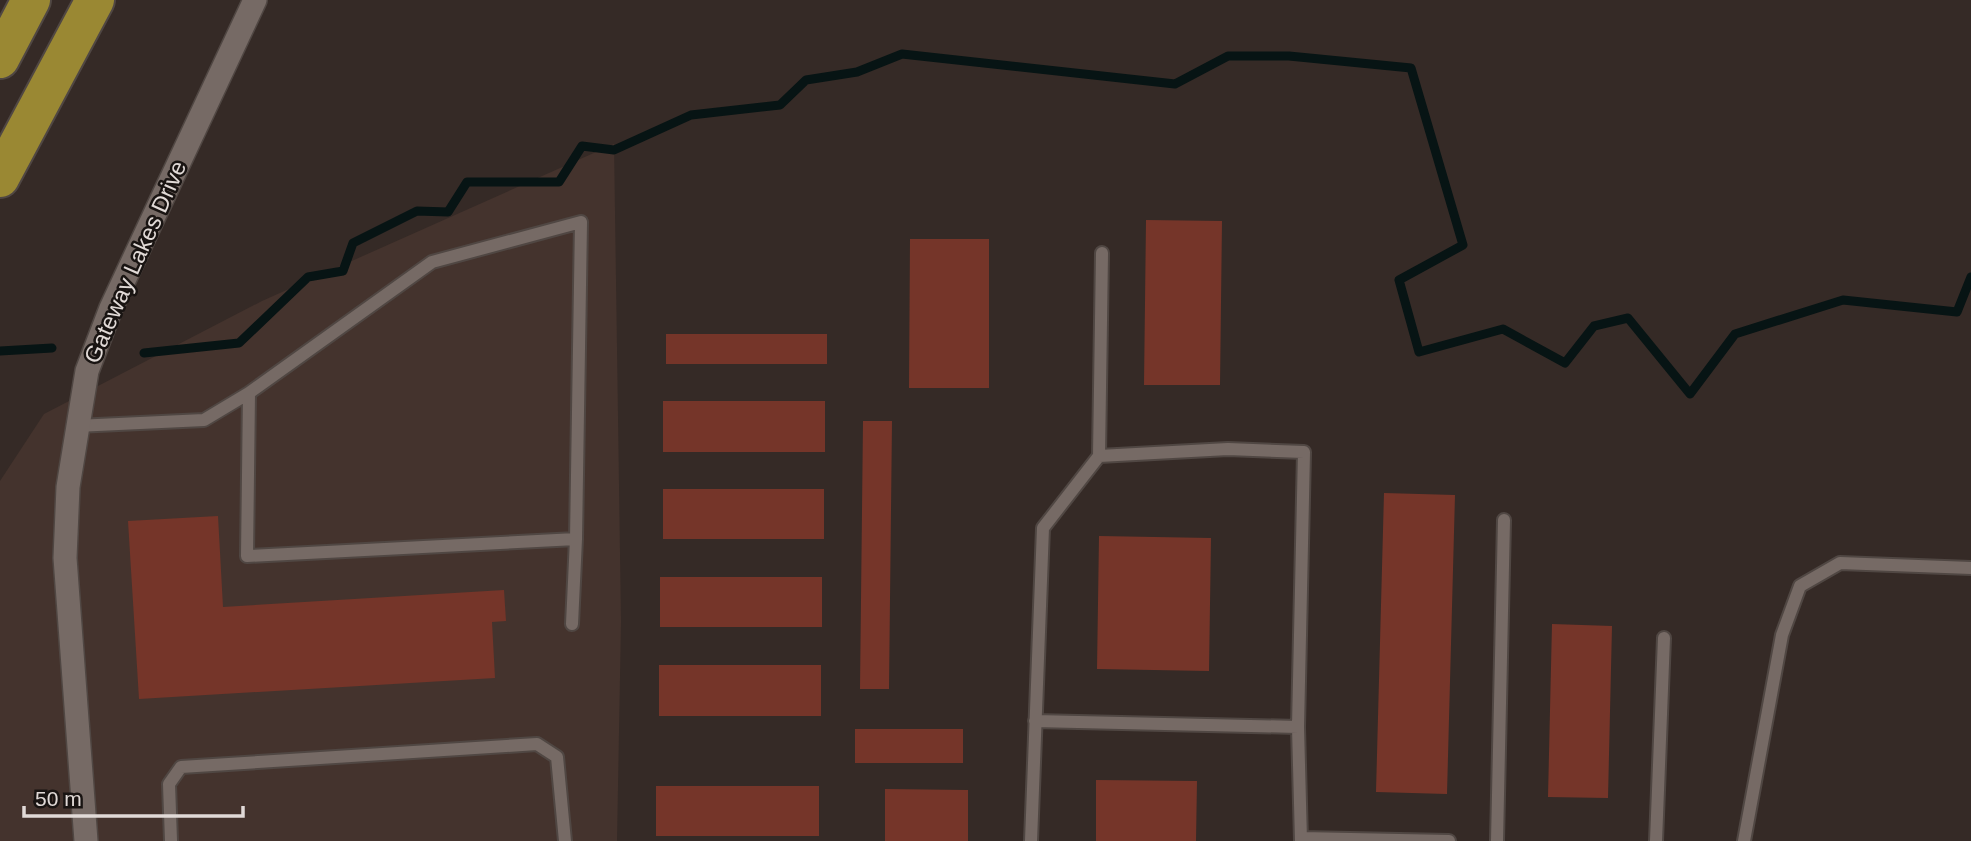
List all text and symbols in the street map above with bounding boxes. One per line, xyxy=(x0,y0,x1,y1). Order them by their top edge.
street label: Gateway Lakes Drive xyxy=(79,157,191,367)
scale bar xyxy=(24,774,243,818)
text: 50 m xyxy=(35,787,82,810)

